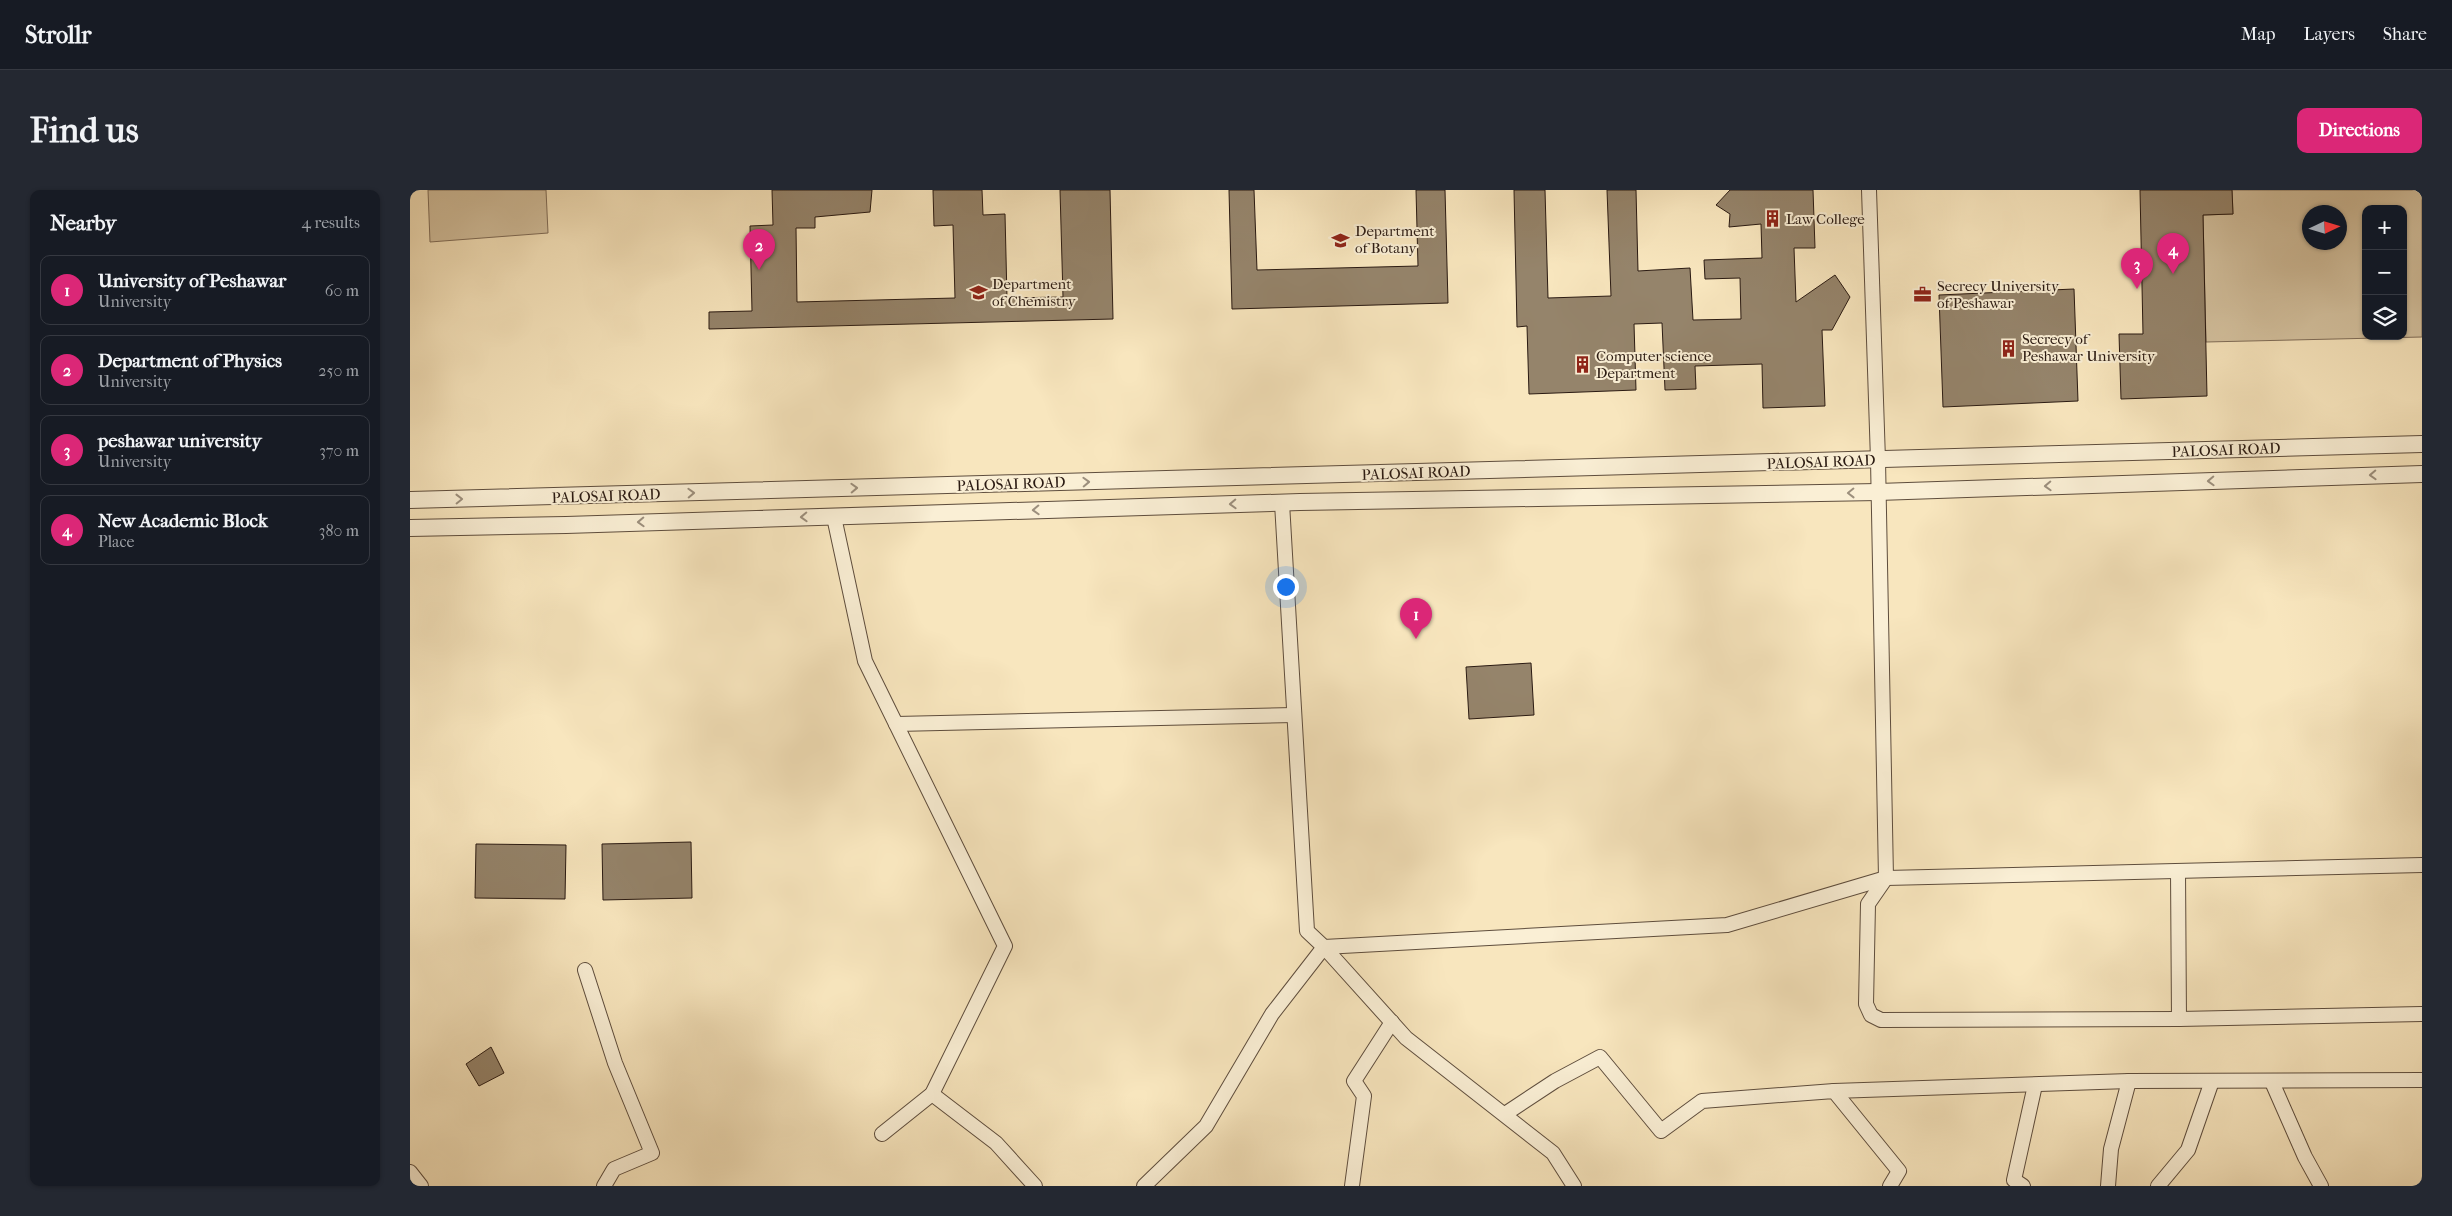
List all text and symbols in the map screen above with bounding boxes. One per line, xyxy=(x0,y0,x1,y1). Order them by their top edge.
text: Strollr xyxy=(25,21,92,49)
text: Map xyxy=(2241,24,2275,45)
text: Layers xyxy=(2303,24,2355,45)
text: Share xyxy=(2383,24,2427,45)
button: Directions xyxy=(2297,108,2422,153)
text: Find us xyxy=(30,110,139,151)
north arrow xyxy=(2302,205,2347,250)
map controls xyxy=(2362,205,2407,340)
button: + xyxy=(2362,205,2407,250)
building icon: Law College xyxy=(1762,209,1782,229)
place label: Law College xyxy=(1786,210,1865,228)
text: Nearby xyxy=(50,211,116,235)
text: 4 results xyxy=(302,213,360,232)
place label: Department of Botany xyxy=(1355,222,1435,257)
pin: 2 xyxy=(743,229,775,270)
school or university icon: Department of Botany xyxy=(1331,230,1351,250)
pin: 4 xyxy=(2157,233,2189,274)
pin: 3 xyxy=(2121,248,2153,289)
button: − xyxy=(2362,250,2407,295)
text: University of Peshawar xyxy=(98,270,286,292)
place label: Department of Chemistry xyxy=(992,275,1077,310)
place label: Secrecy University of Peshawar xyxy=(1937,277,2060,312)
text: 1 xyxy=(64,281,70,300)
text: 60 m xyxy=(325,281,359,300)
school or university icon: Department of Chemistry xyxy=(968,283,988,303)
office icon: Secrecy University of Peshawar xyxy=(1913,285,1933,305)
text: University xyxy=(98,292,171,311)
button: layers xyxy=(2362,295,2407,340)
place label: Secrecy of Peshawar University xyxy=(2022,330,2156,365)
building icon: Secrecy of Peshawar University xyxy=(1998,338,2018,358)
place label: Computer science Department xyxy=(1596,347,1712,382)
text: Department of Physics xyxy=(98,350,282,372)
building icon: Computer science Department xyxy=(1572,355,1592,375)
text: 2 xyxy=(63,361,71,380)
text: 250 m xyxy=(318,361,359,380)
text: University xyxy=(98,372,171,391)
text: peshawar university xyxy=(98,430,262,452)
street label: PALOSAI ROAD xyxy=(2171,439,2281,461)
text: 3 xyxy=(64,441,70,460)
text: 370 m xyxy=(319,441,359,460)
street label: PALOSAI ROAD xyxy=(1766,451,1876,473)
text: University xyxy=(98,452,171,471)
street label: PALOSAI ROAD xyxy=(1361,462,1471,484)
one-way arrow xyxy=(2369,470,2377,481)
street label: PALOSAI ROAD xyxy=(956,473,1066,495)
one-way arrow xyxy=(1082,476,1090,487)
one-way arrow xyxy=(2207,476,2214,486)
one-way arrow xyxy=(2044,481,2052,492)
one-way arrow xyxy=(850,483,858,494)
street label: PALOSAI ROAD xyxy=(551,485,661,507)
one-way arrow xyxy=(1847,487,1855,498)
one-way arrow xyxy=(688,488,695,498)
one-way arrow xyxy=(455,494,463,505)
one-way arrow xyxy=(1229,499,1237,510)
one-way arrow xyxy=(1032,505,1040,516)
text: New Academic Block xyxy=(98,510,268,532)
one-way arrow xyxy=(799,512,807,523)
one-way arrow xyxy=(637,517,645,528)
text: 4 xyxy=(62,521,72,540)
text: 380 m xyxy=(319,521,359,540)
text: Place xyxy=(98,532,134,551)
your location xyxy=(1273,574,1299,600)
pin: 1 xyxy=(1400,598,1432,639)

